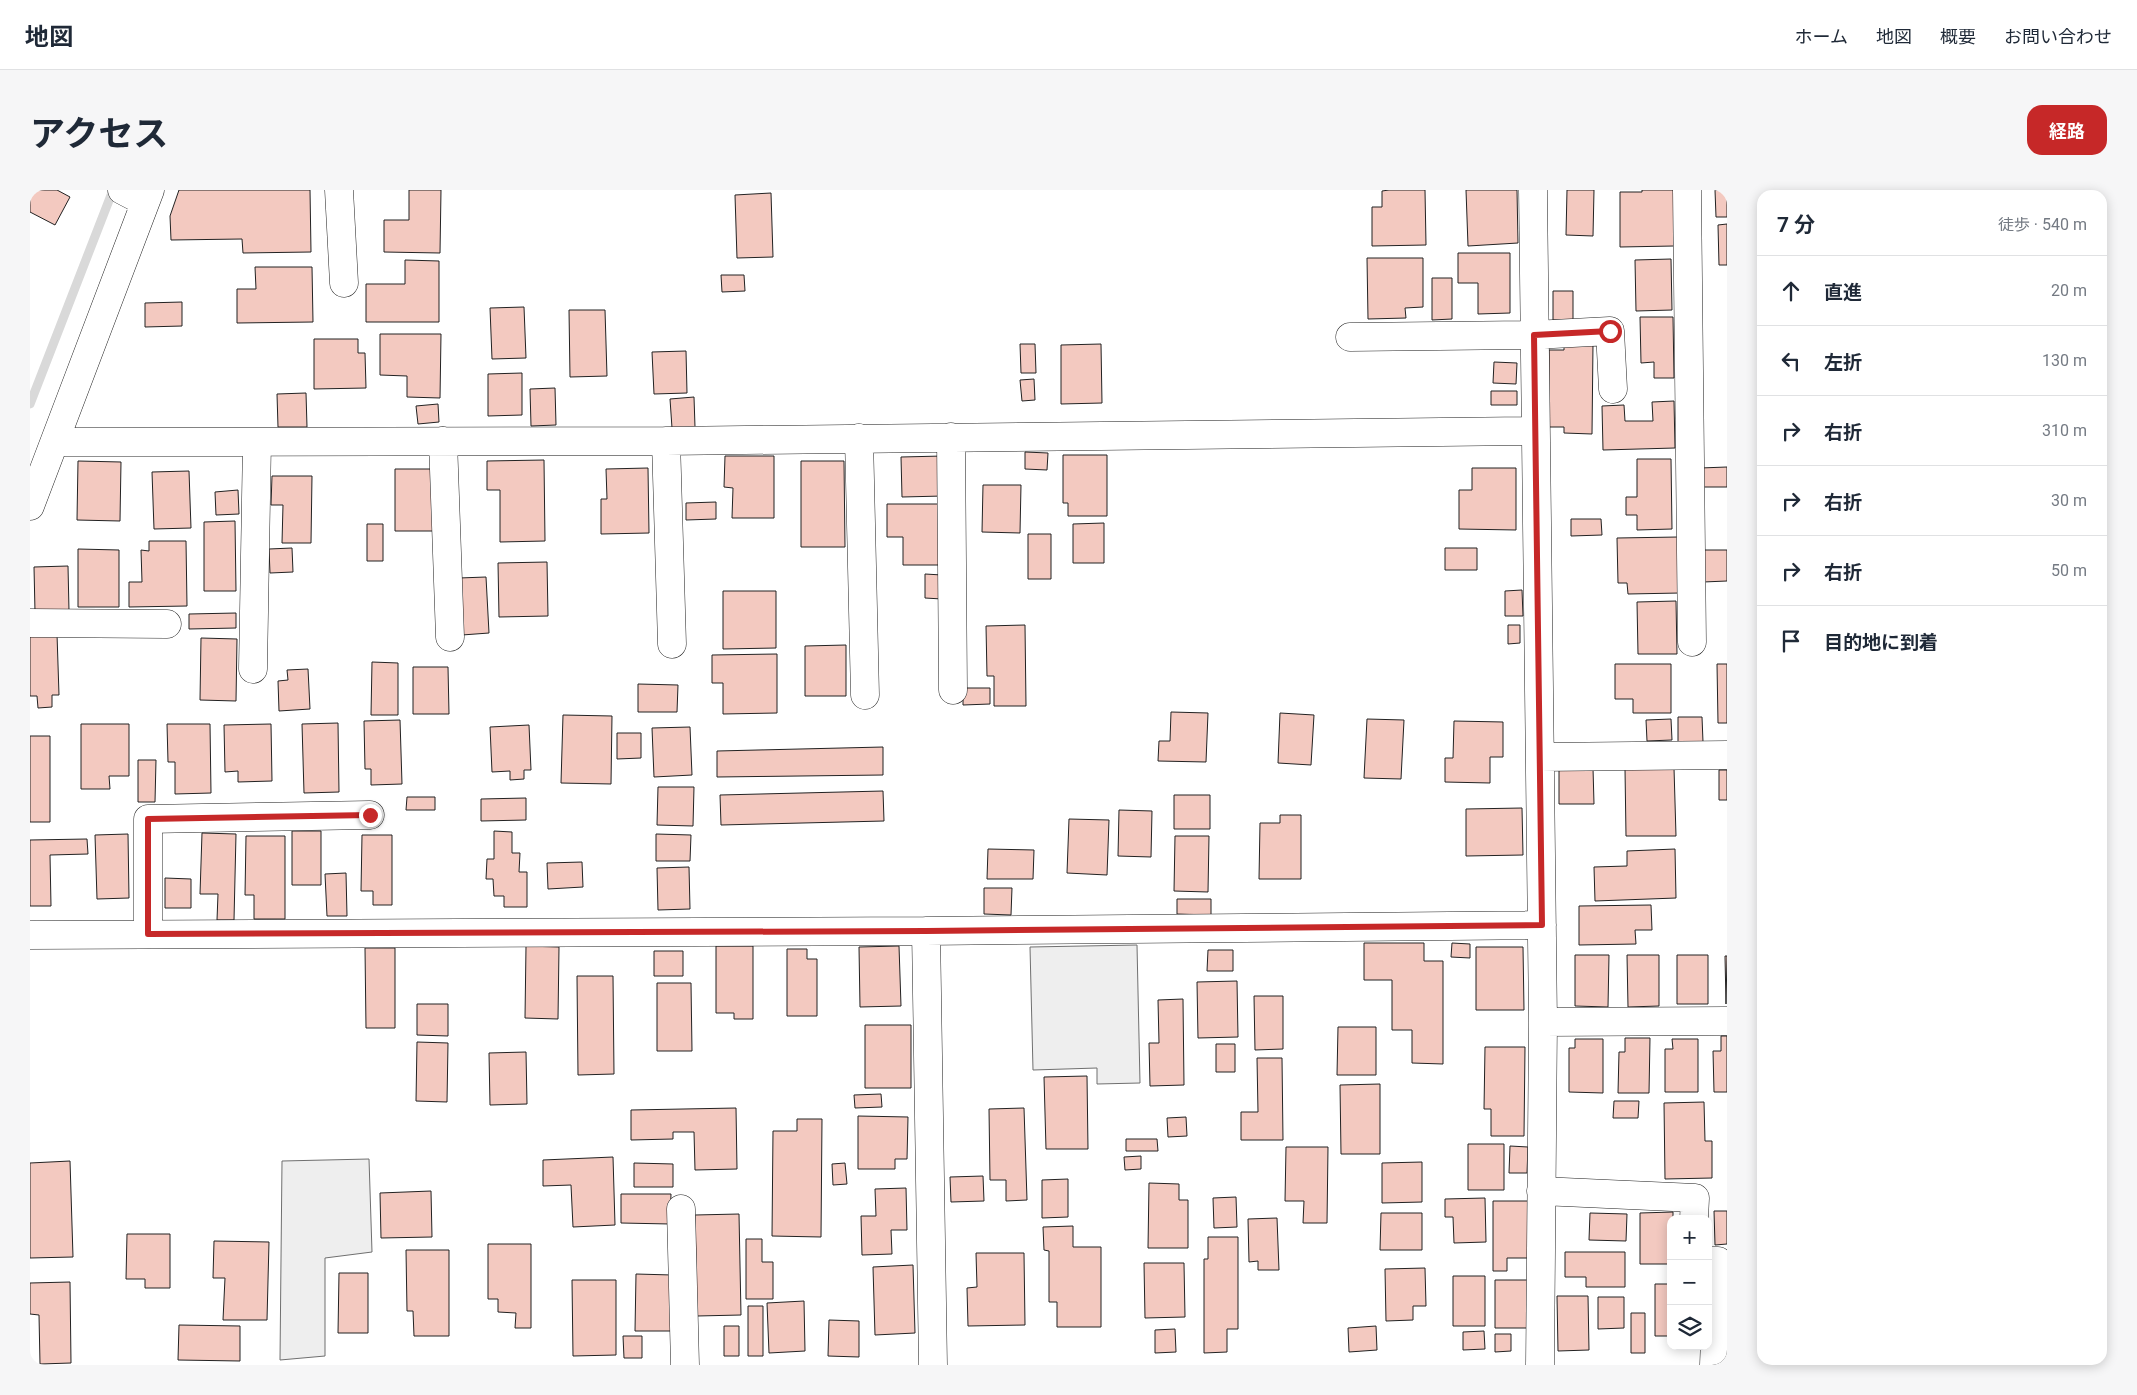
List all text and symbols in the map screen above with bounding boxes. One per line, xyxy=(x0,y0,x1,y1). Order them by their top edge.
text: 地図 xyxy=(25,23,73,51)
text: ホーム xyxy=(1795,26,1848,47)
text: 地図 xyxy=(1876,26,1912,47)
text: 概要 xyxy=(1940,26,1976,47)
text: お問い合わせ xyxy=(2004,26,2112,47)
button: 経路 xyxy=(2027,105,2107,155)
text: アクセス xyxy=(30,114,168,155)
text: 7 分 xyxy=(1777,213,1815,237)
text: 徒歩 · 540 m xyxy=(1998,215,2087,234)
icon: ahead xyxy=(1777,277,1805,305)
text: 直進 xyxy=(1824,281,1862,304)
text: 20 m xyxy=(2051,281,2087,300)
route start xyxy=(1599,320,1622,343)
icon: left xyxy=(1777,347,1805,375)
text: 左折 xyxy=(1824,351,1862,374)
text: 130 m xyxy=(2042,351,2087,370)
icon: right xyxy=(1777,417,1805,445)
text: 右折 xyxy=(1824,421,1862,444)
text: 310 m xyxy=(2042,421,2087,440)
icon: right xyxy=(1777,487,1805,515)
text: 右折 xyxy=(1824,491,1862,514)
text: 30 m xyxy=(2051,491,2087,510)
icon: right xyxy=(1777,557,1805,585)
text: 右折 xyxy=(1824,561,1862,584)
text: 50 m xyxy=(2051,561,2087,580)
icon: arrive xyxy=(1777,627,1805,655)
text: 目的地に到着 xyxy=(1824,631,1938,654)
route end xyxy=(359,804,382,827)
map controls xyxy=(1667,1215,1712,1350)
button: + xyxy=(1667,1215,1712,1260)
button: − xyxy=(1667,1260,1712,1305)
button: layers xyxy=(1667,1305,1712,1350)

